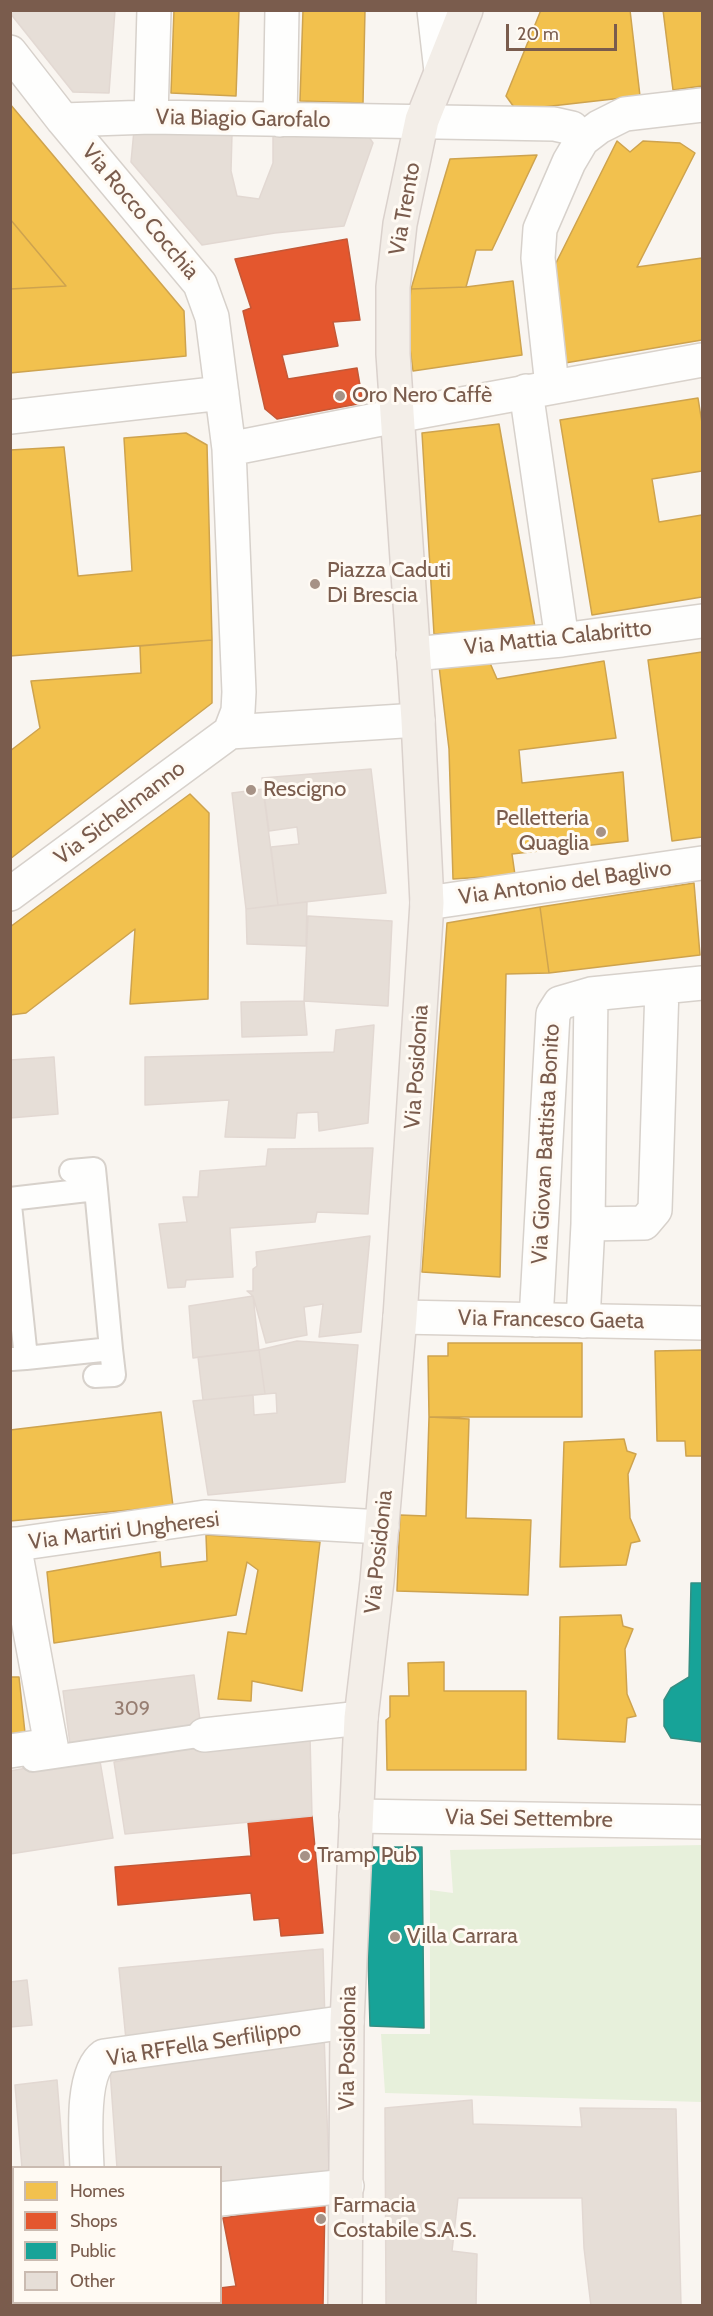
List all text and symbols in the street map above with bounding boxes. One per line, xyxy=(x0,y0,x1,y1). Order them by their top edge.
scale bar xyxy=(509,12,620,50)
text: 20 m xyxy=(517,23,559,45)
street label: Via Biagio Garofalo xyxy=(155,104,331,134)
street label: Via Rocco Cocchia xyxy=(76,139,204,285)
street label: Via Trento xyxy=(384,161,426,257)
place label: Oro Nero Caffè xyxy=(352,383,492,409)
marker: Oro Nero Caffè xyxy=(333,389,347,403)
place label: Piazza Caduti Di Brescia xyxy=(327,558,451,610)
marker: Piazza Caduti Di Brescia xyxy=(308,577,322,591)
street label: Via Mattia Calabritto xyxy=(463,615,653,661)
street label: Via Sichelmanno xyxy=(49,755,191,871)
place label: Rescigno xyxy=(263,777,346,803)
marker: Rescigno xyxy=(244,783,258,797)
place label: Pelletteria Quaglia xyxy=(496,806,589,858)
marker: Pelletteria Quaglia xyxy=(594,825,608,839)
street label: Via Antonio del Baglivo xyxy=(457,855,673,911)
street label: Via Posidonia xyxy=(399,1004,435,1130)
street label: Via Giovan Battista Bonito xyxy=(527,1023,565,1265)
street label: Via Francesco Gaeta xyxy=(458,1305,644,1335)
street label: Via Posidonia xyxy=(359,1489,399,1615)
street label: Via Martiri Ungheresi xyxy=(27,1506,221,1556)
house number: 309 xyxy=(114,1697,150,1721)
street label: Via Sei Settembre xyxy=(445,1804,613,1834)
place label: Tramp Pub xyxy=(317,1843,417,1869)
marker: Tramp Pub xyxy=(298,1849,312,1863)
place label: Villa Carrara xyxy=(407,1924,518,1950)
marker: Villa Carrara xyxy=(388,1930,402,1944)
street label: Via Posidonia xyxy=(334,1985,362,2111)
street label: Via RFFella Serfilippo xyxy=(105,2016,303,2072)
legend xyxy=(12,2166,222,2304)
text: Homes xyxy=(70,2180,125,2202)
place label: Farmacia Costabile S.A.S. xyxy=(333,2193,477,2244)
text: Shops xyxy=(70,2210,118,2232)
marker: Farmacia Costabile S.A.S. xyxy=(314,2212,328,2226)
text: Public xyxy=(70,2240,116,2262)
text: Other xyxy=(70,2270,115,2292)

